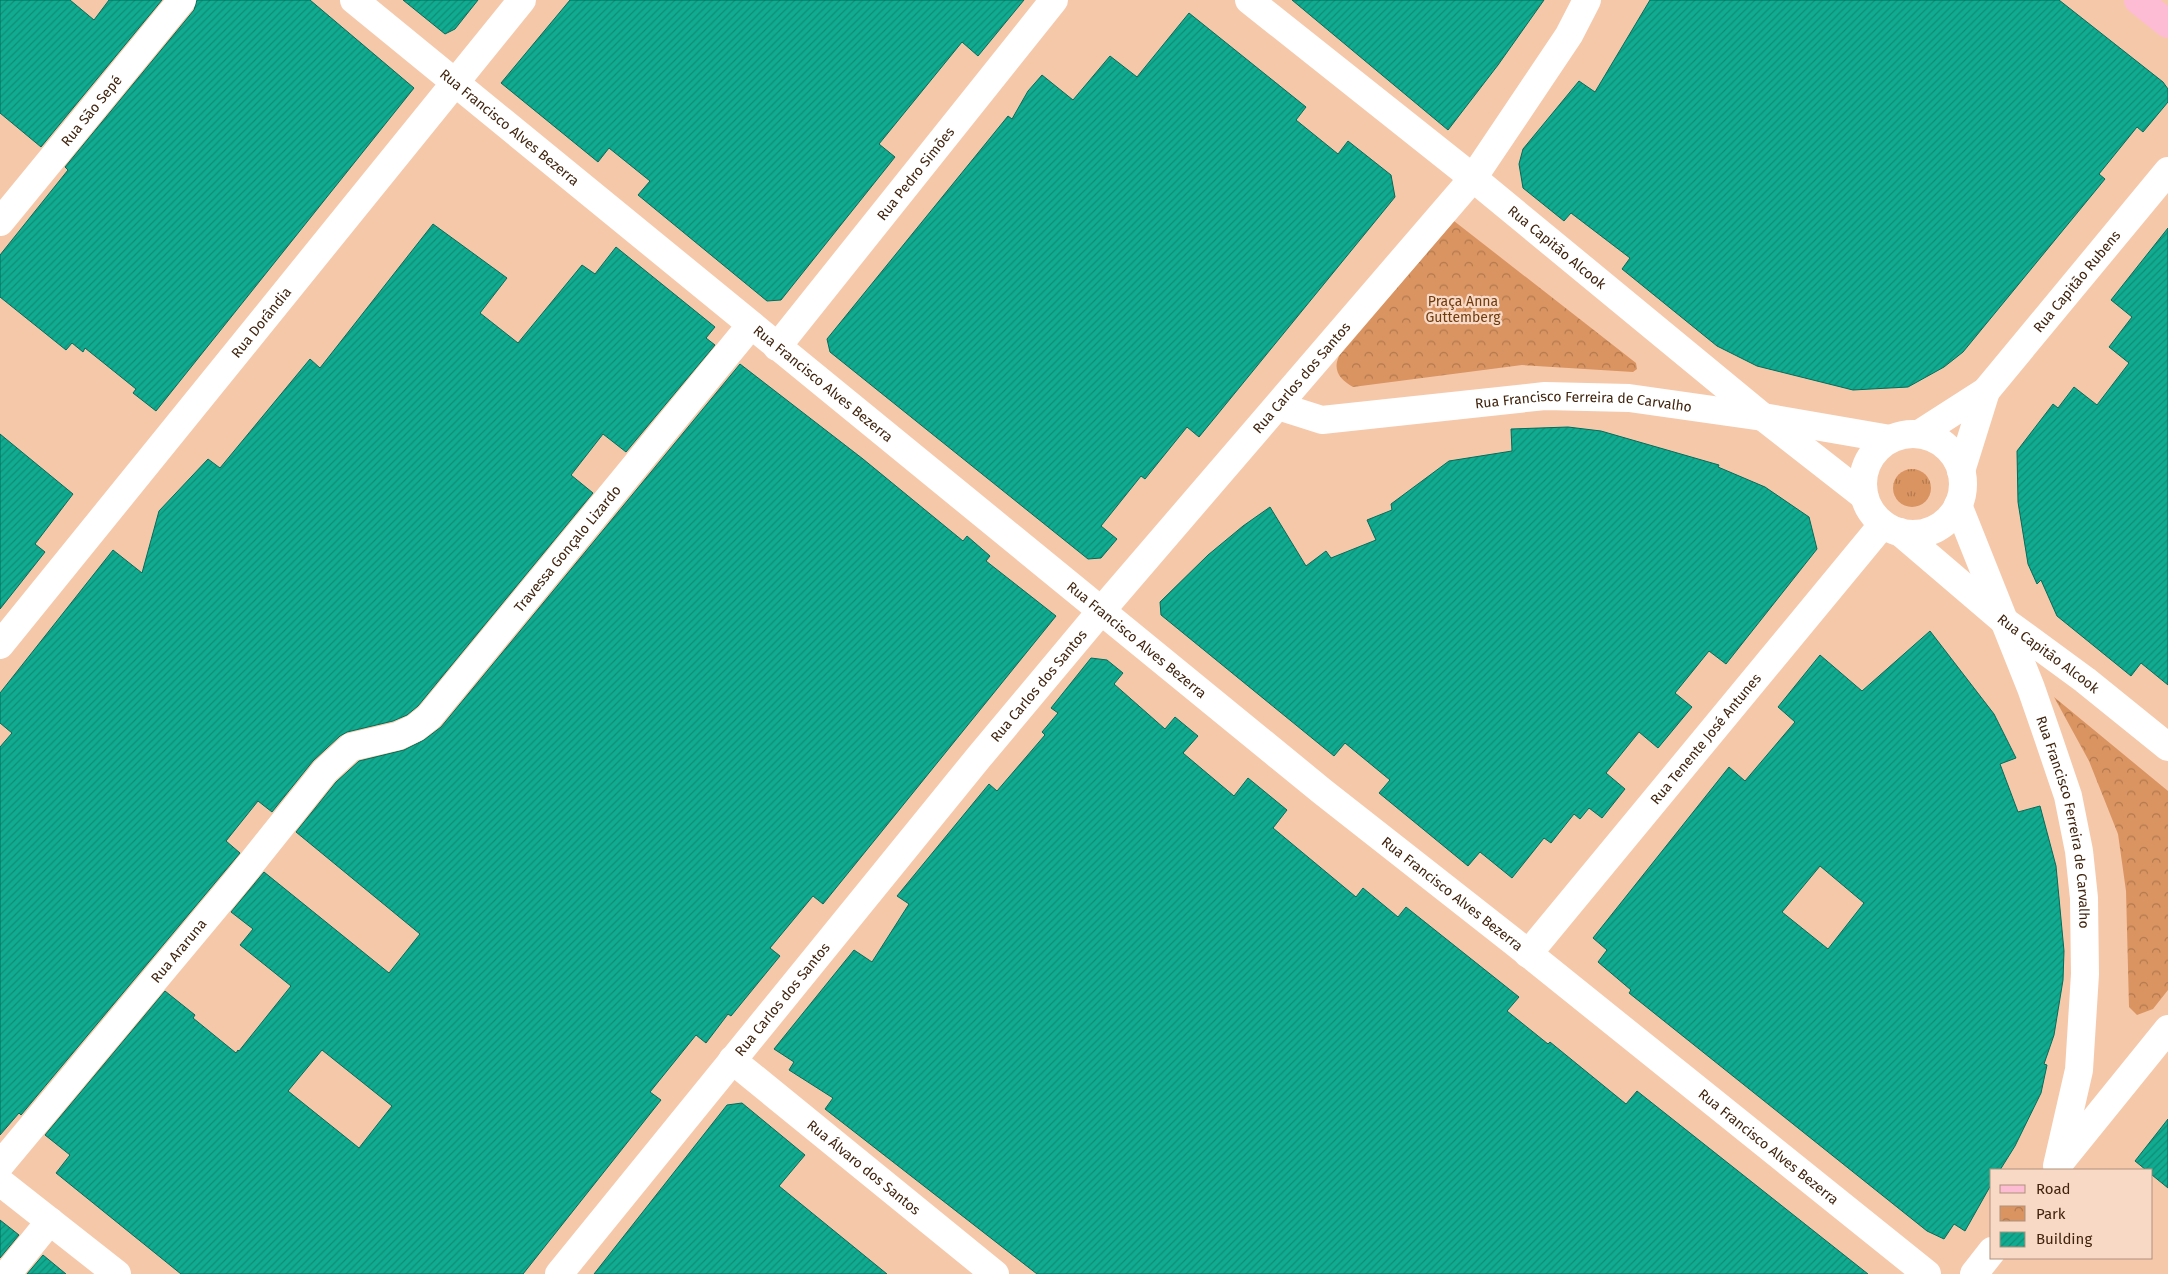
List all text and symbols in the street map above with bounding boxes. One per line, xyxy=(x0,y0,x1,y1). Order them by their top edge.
street label: Rua Francisco Alves Bezerra xyxy=(436,65,583,189)
street label: Rua São Sepé xyxy=(57,72,125,149)
street label: Rua Pedro Simões xyxy=(873,123,958,224)
street label: Rua Capitão Alcook xyxy=(1504,202,1610,293)
street label: Rua Capitão Rubens xyxy=(2030,226,2124,336)
street label: Rua Dorândia xyxy=(227,284,295,361)
park label: Praça Anna Guttemberg xyxy=(1426,293,1501,326)
street label: Rua Carlos dos Santos xyxy=(1249,318,1354,437)
street label: Rua Francisco Alves Bezerra xyxy=(750,322,896,445)
street label: Rua Francisco Ferreira de Carvalho xyxy=(1474,387,1693,415)
street label: Travessa Gonçalo Lizardo xyxy=(510,482,624,615)
street label: Rua Francisco Alves Bezerra xyxy=(1064,578,1210,702)
street label: Rua Capitão Alcook xyxy=(1994,611,2103,697)
street label: Rua Carlos dos Santos xyxy=(987,626,1091,745)
street label: Rua Tenente José Antunes xyxy=(1647,670,1765,808)
street label: Rua Francisco Ferreira de Carvalho xyxy=(2033,713,2093,929)
street label: Rua Francisco Alves Bezerra xyxy=(1378,833,1527,954)
street label: Rua Araruna xyxy=(147,915,210,986)
street label: Rua Carlos dos Santos xyxy=(731,939,834,1059)
street label: Rua Francisco Alves Bezerra xyxy=(1695,1085,1842,1208)
street label: Rua Álvaro dos Santos xyxy=(804,1116,924,1219)
legend xyxy=(1990,1169,2153,1259)
text: Road xyxy=(2036,1180,2071,1198)
text: Park xyxy=(2036,1205,2066,1223)
text: Building xyxy=(2036,1230,2092,1248)

